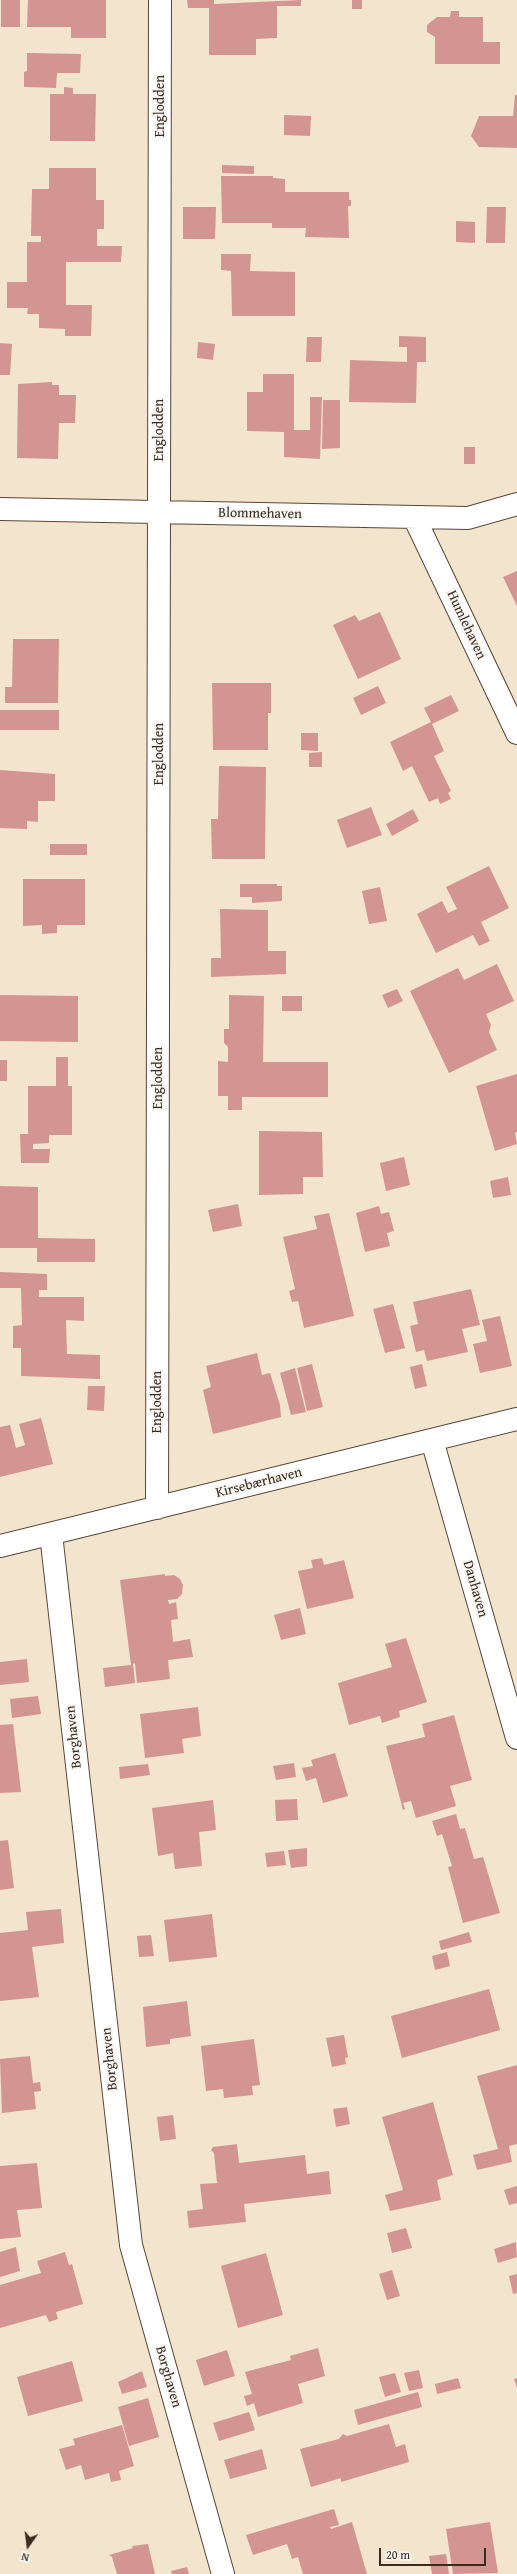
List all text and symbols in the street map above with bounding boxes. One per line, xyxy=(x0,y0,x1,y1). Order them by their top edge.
street label: Englodden xyxy=(152,75,168,137)
street label: Englodden xyxy=(151,399,167,461)
street label: Blommehaven xyxy=(218,505,302,523)
street label: Humlehaven xyxy=(443,588,489,662)
street label: Englodden xyxy=(151,723,167,785)
street label: Englodden xyxy=(150,1047,166,1109)
street label: Englodden xyxy=(149,1371,165,1433)
street label: Kirsebærhaven xyxy=(214,1464,304,1502)
street label: Danhaven xyxy=(459,1559,491,1619)
street label: Borghaven xyxy=(62,1705,86,1769)
street label: Borghaven xyxy=(98,2027,122,2091)
street label: Borghaven xyxy=(151,2344,185,2410)
north arrow xyxy=(8,2526,48,2566)
scale bar xyxy=(381,2540,488,2566)
text: 20 m xyxy=(386,2546,410,2563)
text: N xyxy=(20,2549,31,2566)

